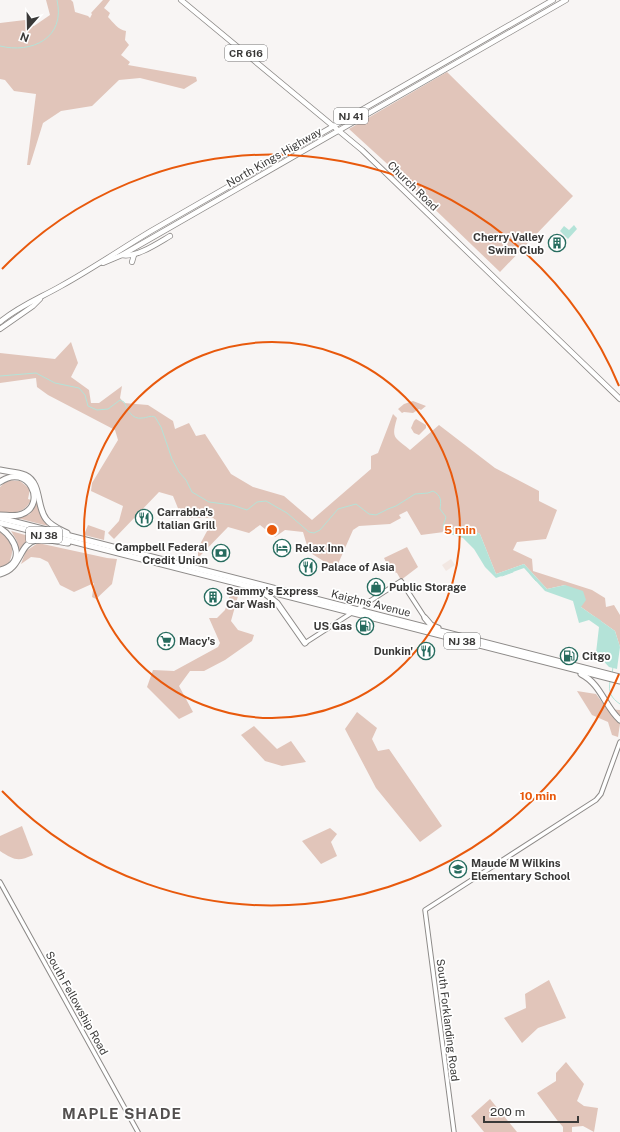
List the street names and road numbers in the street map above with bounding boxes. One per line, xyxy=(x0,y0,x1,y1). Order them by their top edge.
road number: CR 616 xyxy=(225,45,267,61)
road number: NJ 41 xyxy=(334,108,368,124)
street label: North Kings Highway xyxy=(224,125,324,189)
street label: Church Road xyxy=(385,159,441,213)
road number: NJ 38 xyxy=(26,527,62,543)
street label: Kaighns Avenue xyxy=(330,587,412,619)
road number: NJ 38 xyxy=(444,633,480,649)
street label: South Fellowship Road xyxy=(43,949,111,1057)
street label: South Forklanding Road xyxy=(435,958,461,1082)

